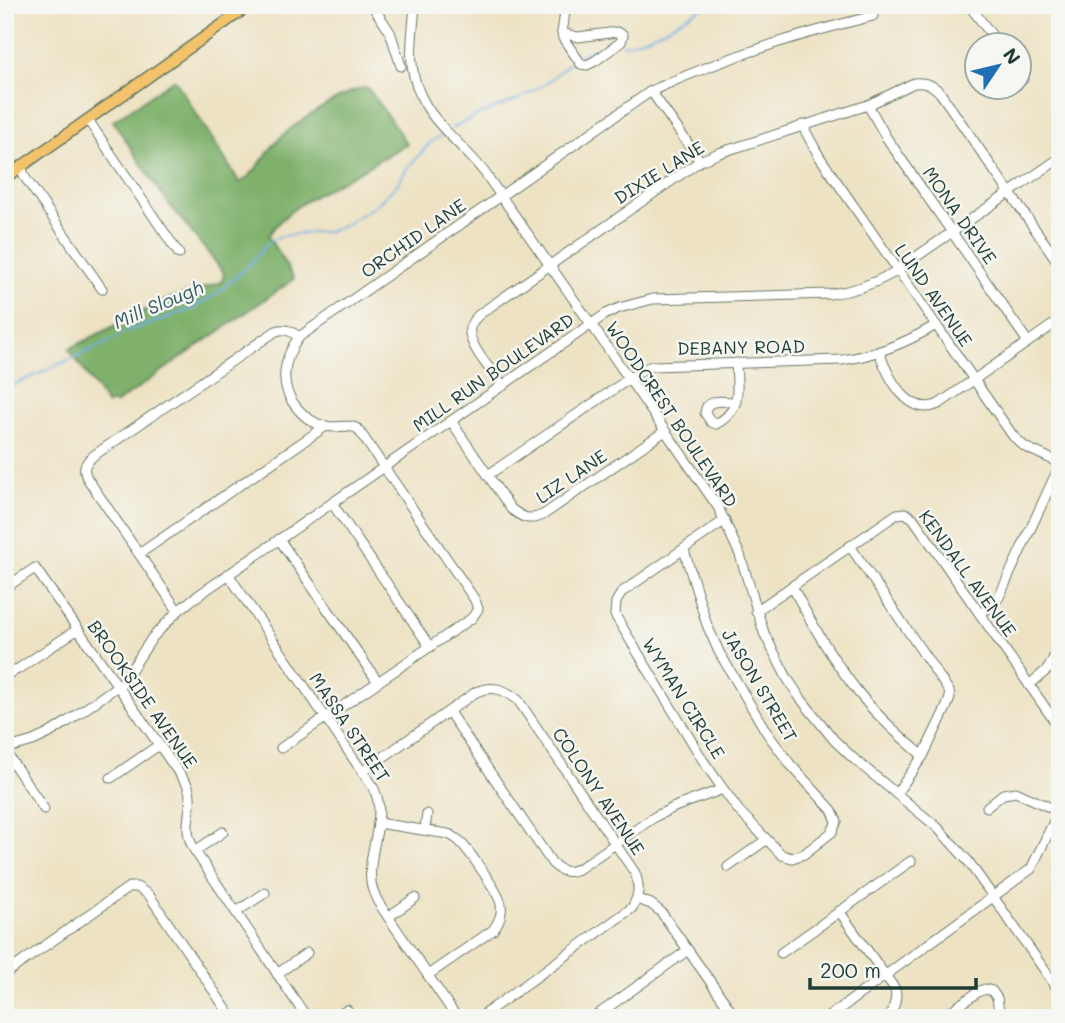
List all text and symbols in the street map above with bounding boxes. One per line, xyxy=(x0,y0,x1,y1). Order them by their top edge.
north arrow xyxy=(964,32,1034,102)
text: N xyxy=(998,43,1027,69)
street label: DIXIE LANE xyxy=(610,135,708,209)
street label: MONA DRIVE xyxy=(918,162,1002,268)
street label: ORCHID LANE xyxy=(356,193,470,283)
street label: LUND AVENUE xyxy=(890,239,978,351)
water label: Mill Slough xyxy=(109,274,207,334)
street label: MILL RUN BOULEVARD xyxy=(407,307,579,437)
street label: WOODCREST BOULEVARD xyxy=(601,316,743,512)
street label: DEBANY ROAD xyxy=(677,334,805,360)
street label: LIZ LANE xyxy=(531,443,611,509)
street label: KENDALL AVENUE xyxy=(914,505,1022,641)
street label: BROOKSIDE AVENUE xyxy=(83,615,203,773)
street label: JASON STREET xyxy=(717,624,803,746)
street label: WYMAN CIRCLE xyxy=(637,633,731,763)
street label: MASSA STREET xyxy=(304,667,396,787)
street label: COLONY AVENUE xyxy=(547,723,651,859)
scale bar xyxy=(810,946,976,990)
text: 200 m xyxy=(820,956,881,983)

